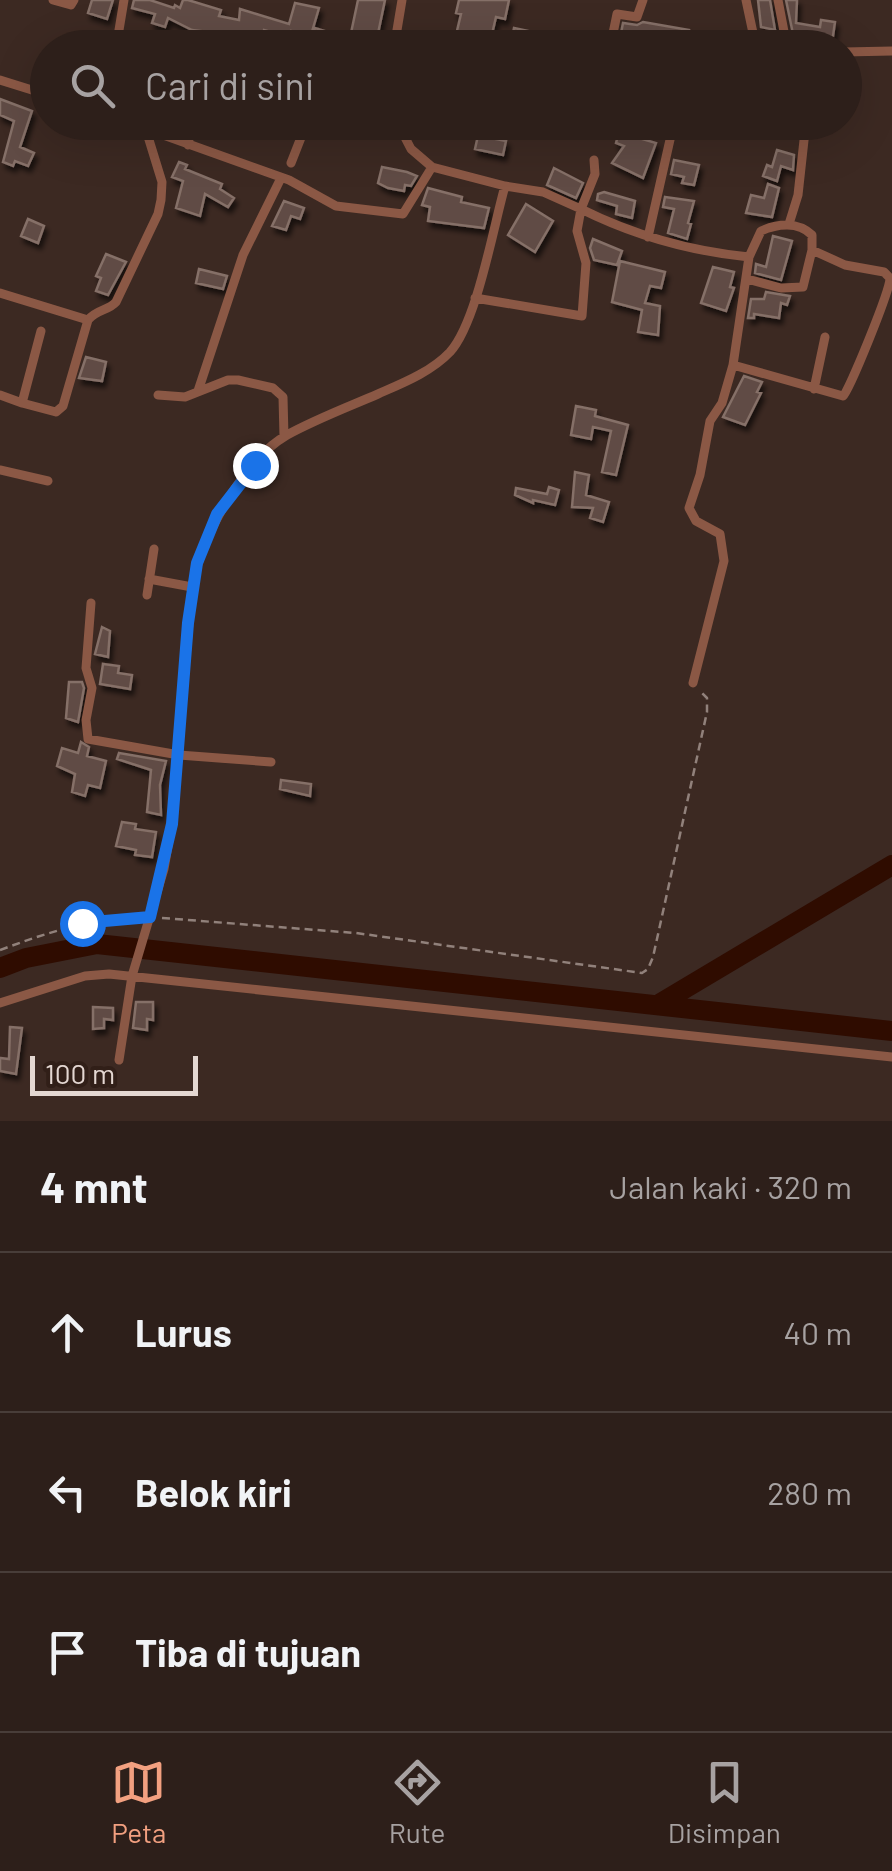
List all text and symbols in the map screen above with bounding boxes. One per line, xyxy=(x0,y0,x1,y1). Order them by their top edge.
search box xyxy=(30,30,862,140)
icon: search xyxy=(65,58,120,113)
text: Cari di sini xyxy=(145,62,315,108)
route end xyxy=(233,443,279,489)
route start xyxy=(60,901,106,947)
scale bar xyxy=(30,1051,198,1096)
text: 100 m xyxy=(45,1056,115,1090)
text: 4 mnt xyxy=(40,1161,148,1211)
text: Jalan kaki · 320 m xyxy=(609,1167,852,1205)
icon: ahead xyxy=(40,1305,95,1360)
text: Lurus xyxy=(135,1309,232,1355)
text: 40 m xyxy=(783,1313,852,1351)
icon: left xyxy=(40,1465,95,1520)
text: Belok kiri xyxy=(135,1469,292,1515)
text: 280 m xyxy=(767,1473,852,1511)
icon: arrive xyxy=(40,1625,95,1680)
text: Tiba di tujuan xyxy=(135,1629,361,1675)
tab: Peta xyxy=(111,1755,166,1849)
tab: Rute xyxy=(389,1755,446,1849)
tab: Disimpan xyxy=(668,1755,781,1849)

